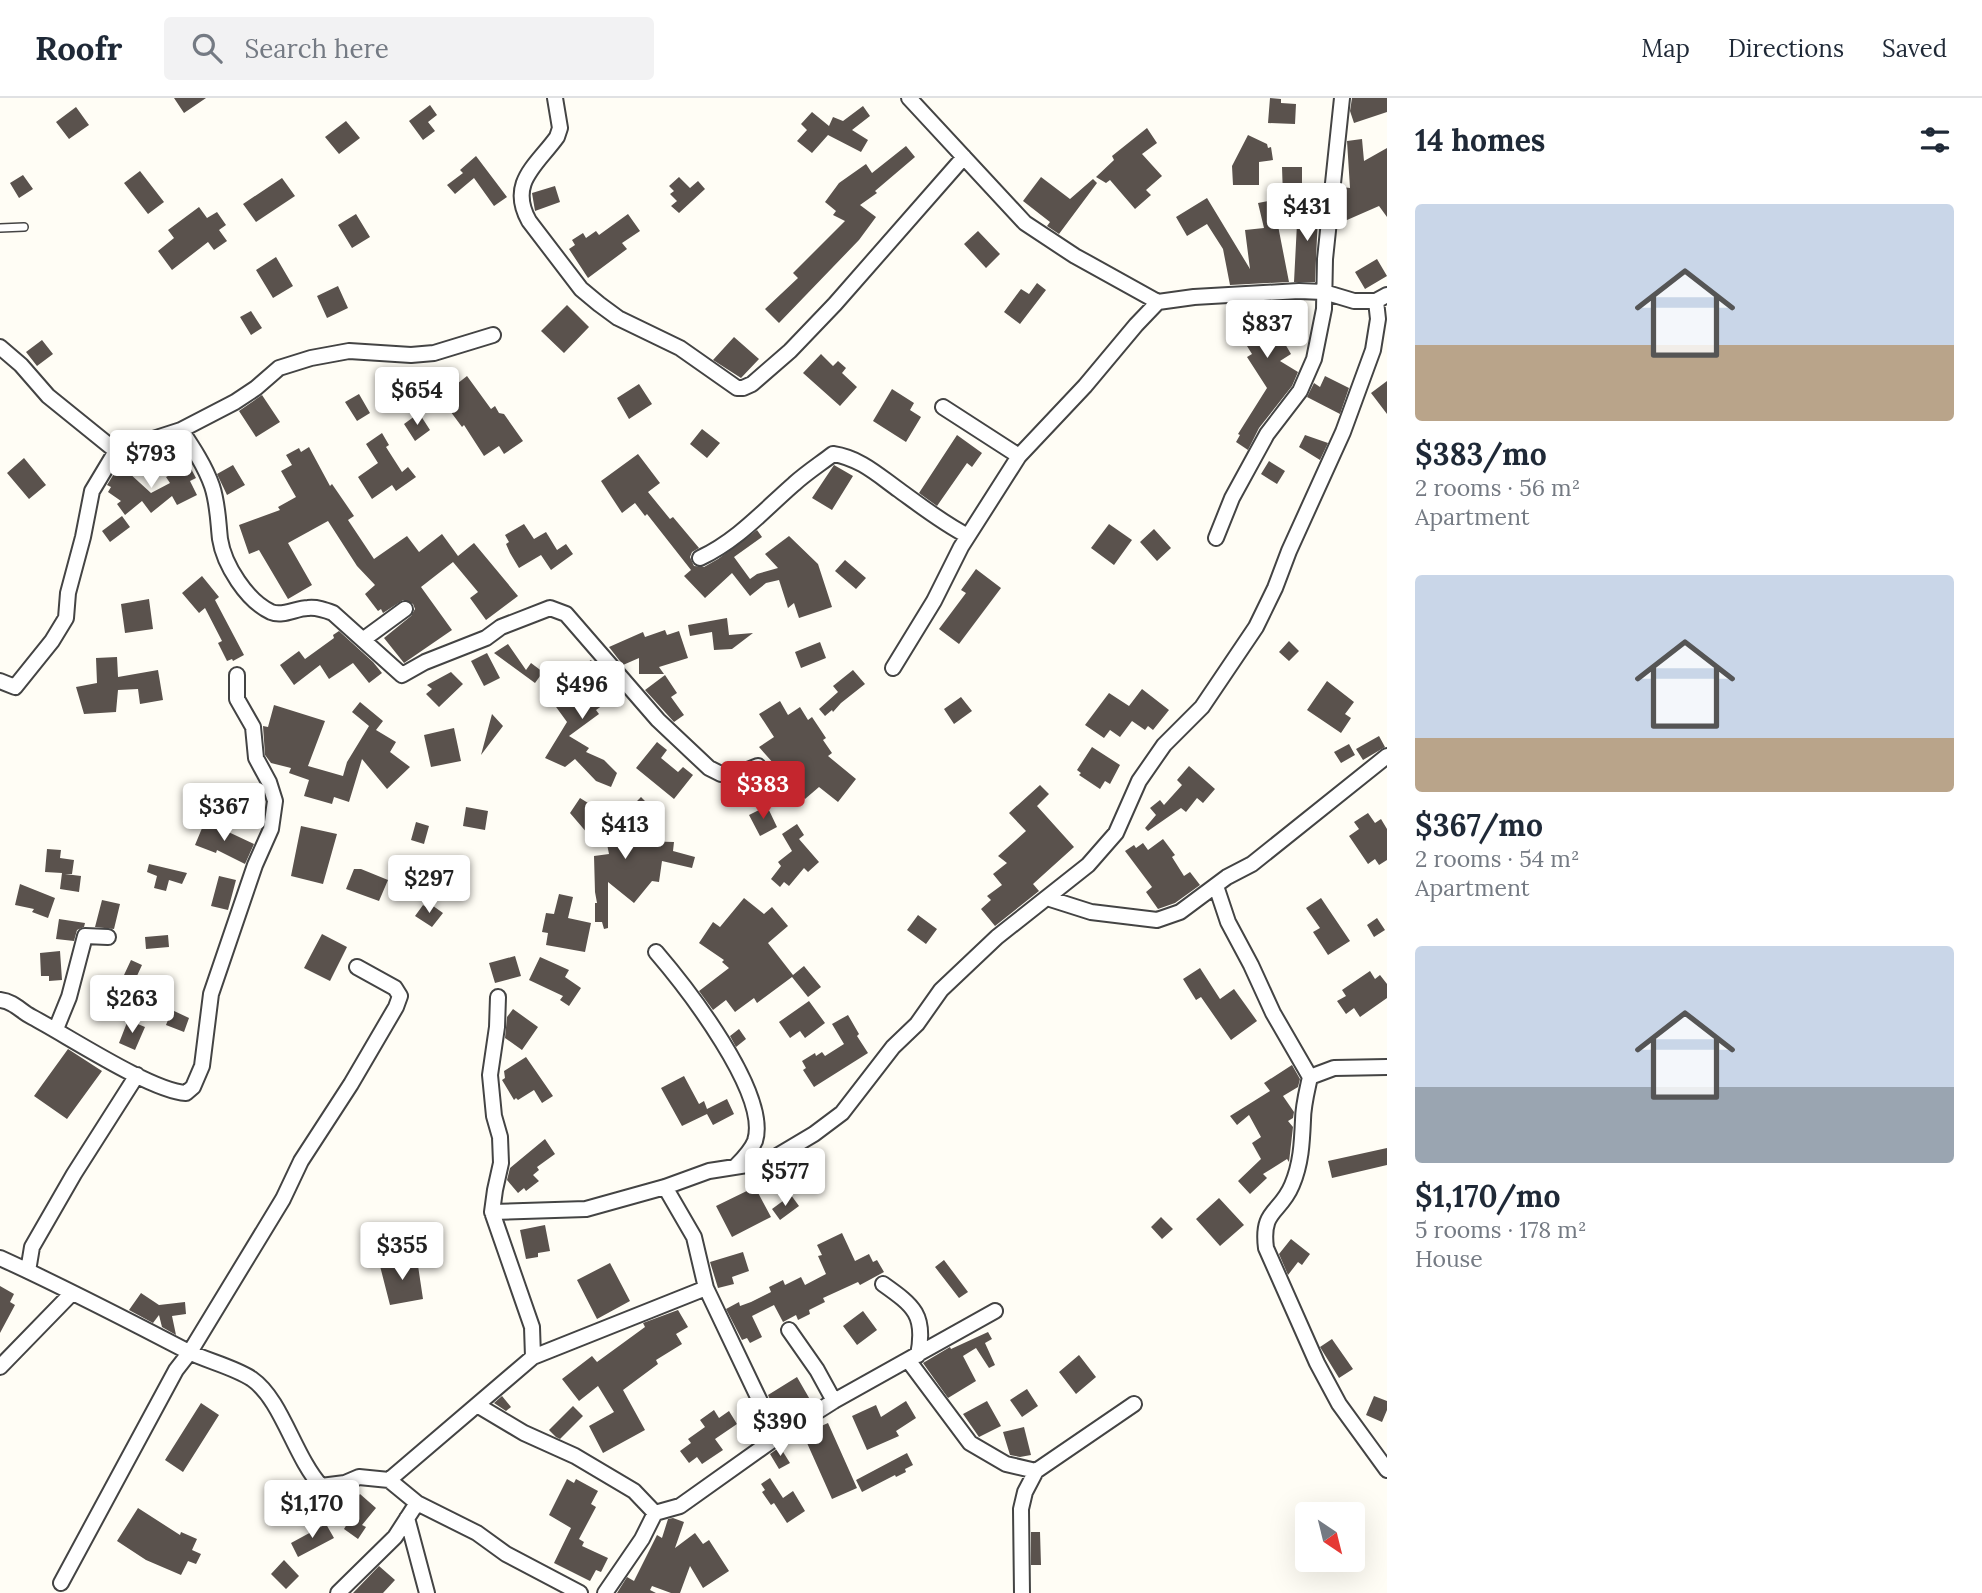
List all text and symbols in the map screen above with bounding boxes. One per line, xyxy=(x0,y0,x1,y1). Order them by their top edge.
search box xyxy=(164,17,654,80)
text: Roofr xyxy=(35,27,122,69)
icon: search xyxy=(188,29,226,67)
text: Search here xyxy=(244,32,389,65)
text: Map xyxy=(1641,33,1690,64)
text: Directions xyxy=(1728,33,1844,64)
text: Saved xyxy=(1882,33,1947,64)
text: 14 homes xyxy=(1415,121,1545,159)
icon: filters xyxy=(1916,121,1954,159)
pin: $431 xyxy=(1266,184,1348,243)
text: $431 xyxy=(1283,191,1331,220)
icon: home xyxy=(1622,250,1748,376)
pin: $837 xyxy=(1226,300,1308,360)
text: $837 xyxy=(1242,308,1292,337)
pin: $654 xyxy=(376,368,458,427)
text: $654 xyxy=(391,375,443,404)
pin: $793 xyxy=(110,430,192,490)
text: $383/mo xyxy=(1415,435,1547,473)
text: $793 xyxy=(126,438,176,467)
text: 2 rooms · 56 m² xyxy=(1415,473,1580,502)
text: Apartment xyxy=(1415,502,1530,531)
icon: home xyxy=(1622,621,1748,747)
pin: $496 xyxy=(541,662,623,721)
text: $496 xyxy=(556,669,608,698)
pin: $383 xyxy=(722,762,804,821)
text: $383 xyxy=(737,769,789,798)
pin: $367 xyxy=(183,784,265,843)
text: $367 xyxy=(199,791,249,820)
pin: $413 xyxy=(584,802,666,861)
text: $367/mo xyxy=(1415,806,1543,844)
text: $413 xyxy=(601,809,649,838)
text: 2 rooms · 54 m² xyxy=(1415,844,1580,873)
pin: $297 xyxy=(388,856,470,915)
text: $297 xyxy=(404,863,454,892)
text: Apartment xyxy=(1415,873,1530,902)
pin: $263 xyxy=(91,976,173,1035)
text: $263 xyxy=(106,983,158,1012)
icon: home xyxy=(1622,992,1748,1118)
pin: $577 xyxy=(744,1148,826,1208)
text: $577 xyxy=(761,1156,809,1185)
text: $1,170/mo xyxy=(1415,1177,1560,1215)
text: 5 rooms · 178 m² xyxy=(1415,1215,1587,1244)
pin: $355 xyxy=(361,1222,443,1282)
text: $355 xyxy=(376,1230,428,1259)
text: House xyxy=(1415,1244,1483,1273)
pin: $390 xyxy=(739,1398,821,1458)
text: $390 xyxy=(753,1406,807,1435)
pin: $1,170 xyxy=(255,1480,369,1540)
text: $1,170 xyxy=(280,1488,344,1517)
north arrow xyxy=(1295,1502,1365,1572)
map controls xyxy=(1295,1502,1365,1572)

